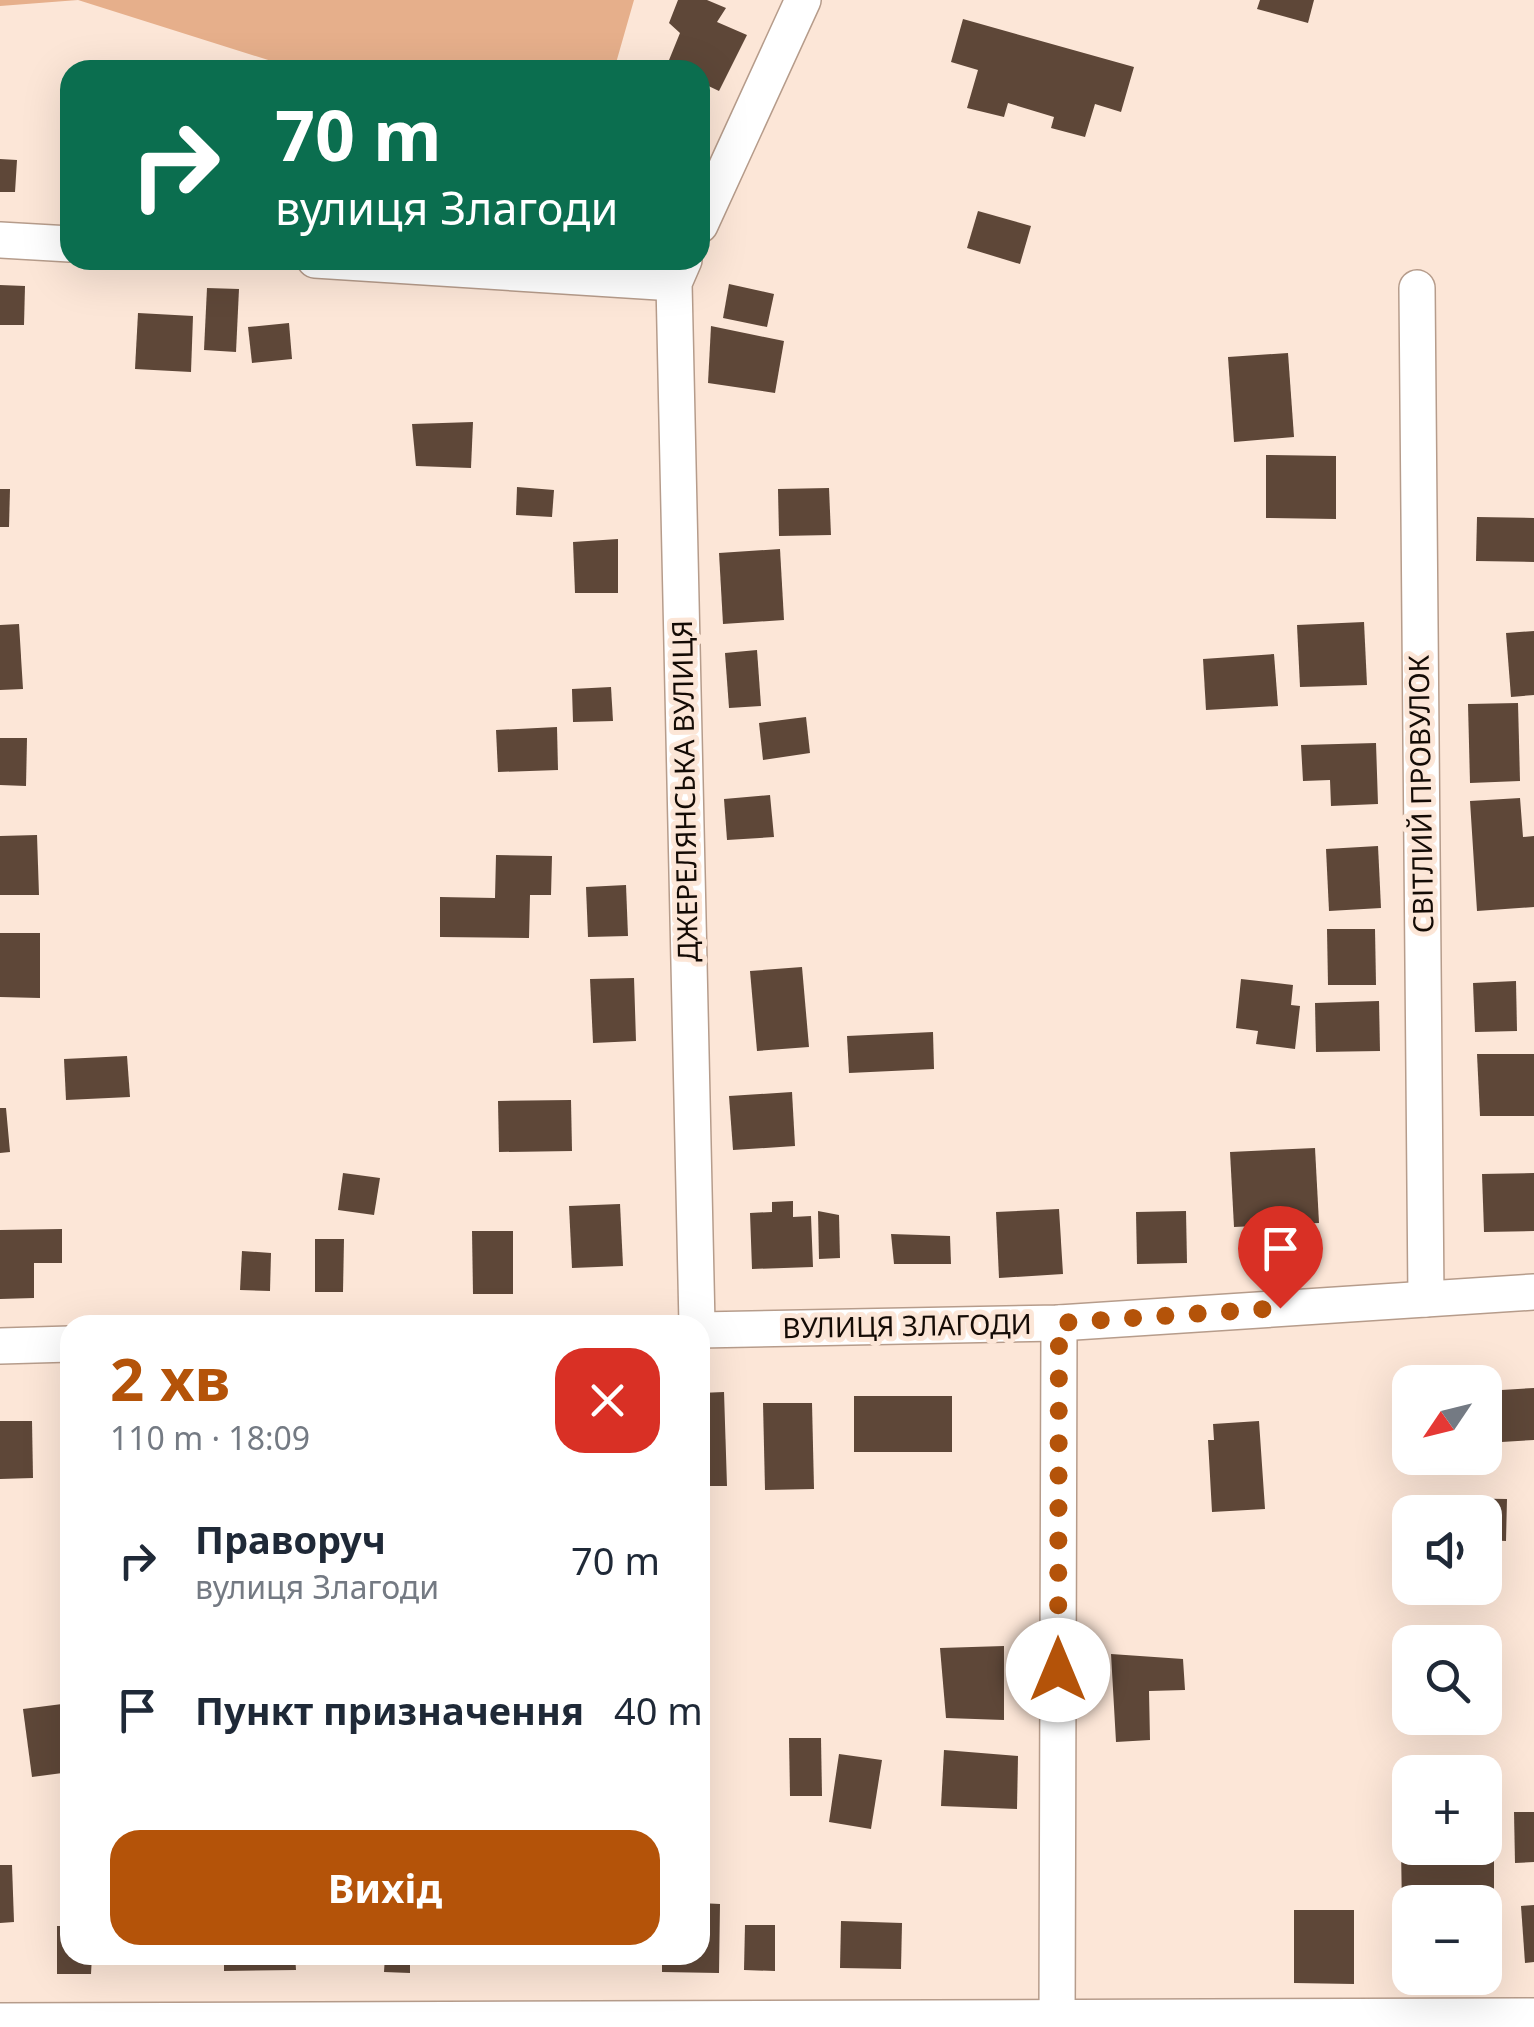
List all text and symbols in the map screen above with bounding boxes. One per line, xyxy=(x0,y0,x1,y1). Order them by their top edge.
text: 70 m xyxy=(275,86,442,182)
icon: right xyxy=(110,100,240,230)
text: вулиця Злагоди xyxy=(275,177,618,238)
street label: ДЖЕРЕЛЯНСЬКА ВУЛИЦЯ xyxy=(662,620,706,962)
street label: СВІТЛИЙ ПРОВУЛОК xyxy=(1399,654,1441,933)
pin xyxy=(1238,1206,1323,1309)
icon: arrive xyxy=(1253,1221,1308,1276)
street label: ВУЛИЦЯ ЗЛАГОДИ xyxy=(782,1304,1032,1346)
text: 2 хв xyxy=(110,1337,230,1419)
button: close xyxy=(555,1348,660,1453)
north arrow xyxy=(1392,1365,1502,1475)
map controls xyxy=(1392,1365,1502,1995)
text: 110 m · 18:09 xyxy=(110,1416,310,1459)
button: sound xyxy=(1392,1495,1502,1605)
text: Праворуч xyxy=(195,1513,386,1565)
icon: right xyxy=(110,1533,165,1588)
text: 70 m xyxy=(571,1534,660,1586)
text: вулиця Злагоди xyxy=(195,1565,439,1608)
position arrow xyxy=(1006,1618,1110,1722)
button: search xyxy=(1392,1625,1502,1735)
icon: arrive xyxy=(110,1683,165,1738)
text: Пункт призначення xyxy=(195,1684,584,1736)
text: 40 m xyxy=(614,1684,703,1736)
button: + xyxy=(1392,1755,1502,1865)
button: Вихід xyxy=(110,1830,660,1945)
button: − xyxy=(1392,1885,1502,1995)

